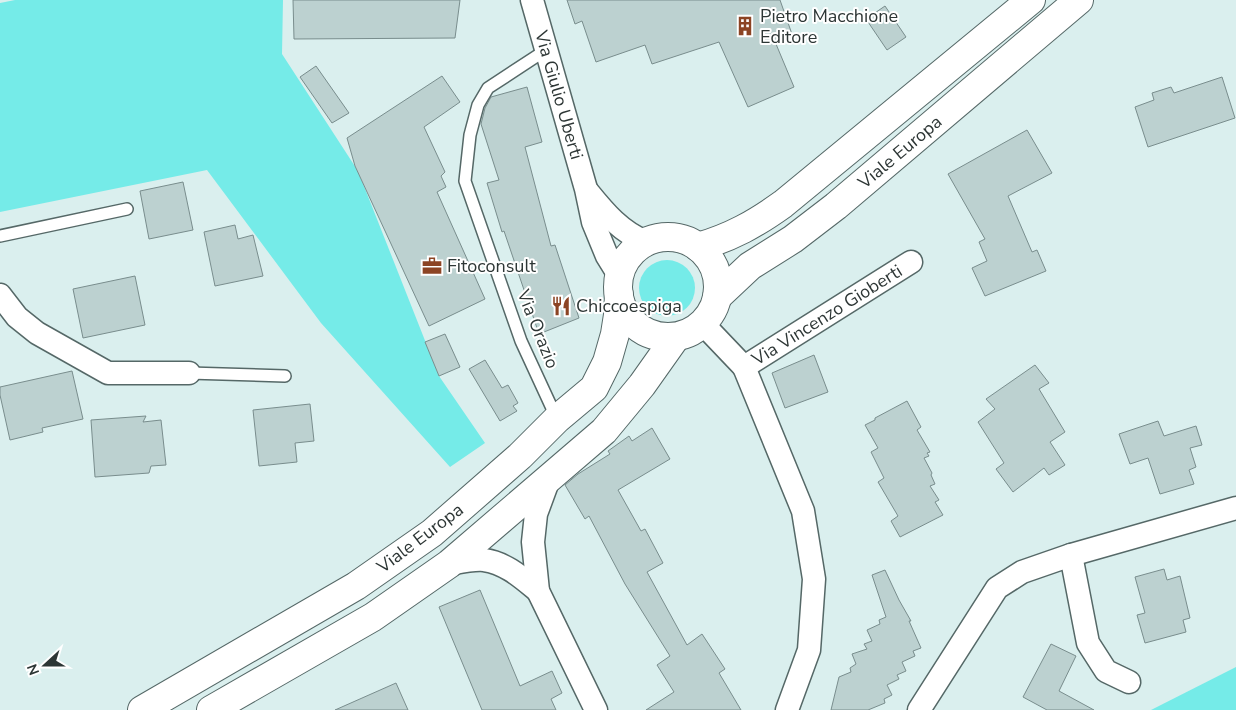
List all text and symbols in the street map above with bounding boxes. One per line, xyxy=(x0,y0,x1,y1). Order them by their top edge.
place label: Pietro Macchione Editore xyxy=(760,4,898,49)
building icon: Pietro Macchione Editore xyxy=(734,15,756,37)
street label: Via Giulio Uberti xyxy=(529,27,589,162)
street label: Viale Europa xyxy=(852,110,947,195)
place label: Fitoconsult xyxy=(447,254,537,278)
office icon: Fitoconsult xyxy=(421,255,443,277)
street label: Via Vincenzo Gioberti xyxy=(746,259,907,372)
street label: Via Orazio xyxy=(511,285,565,372)
place label: Chiccoespiga xyxy=(576,294,682,318)
restaurant icon: Chiccoespiga xyxy=(550,295,572,317)
street label: Viale Europa xyxy=(371,498,468,579)
north arrow xyxy=(20,640,70,690)
text: N xyxy=(23,661,44,678)

